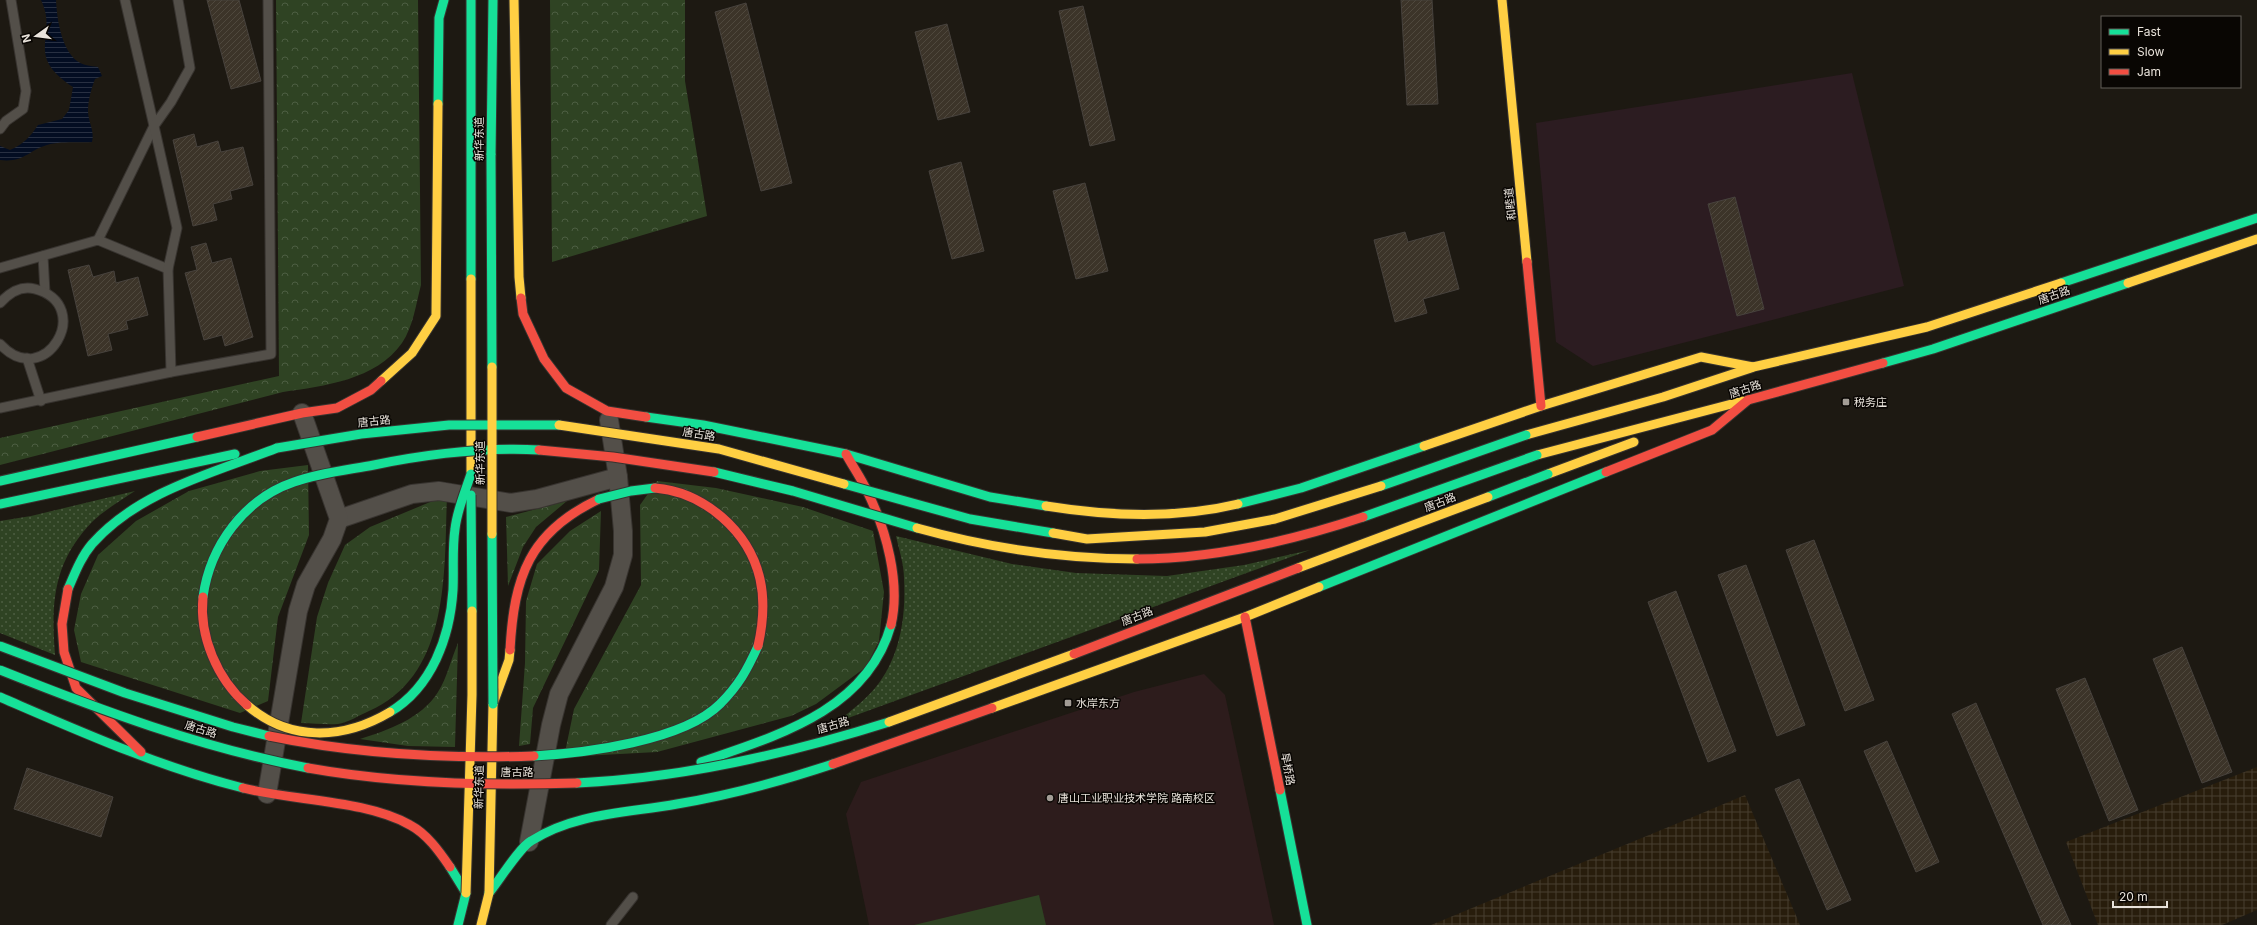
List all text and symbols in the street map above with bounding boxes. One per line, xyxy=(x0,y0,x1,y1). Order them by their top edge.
north arrow xyxy=(16,16,56,56)
legend xyxy=(2101,16,2241,88)
text: Fast xyxy=(2137,24,2161,39)
text: N xyxy=(18,33,34,44)
text: Slow xyxy=(2137,44,2165,59)
text: Jam xyxy=(2137,64,2161,79)
street label: 新华东道 xyxy=(472,117,486,161)
street label: 和睦道 xyxy=(1501,187,1519,221)
street label: 唐古路 xyxy=(2036,283,2072,307)
street label: 唐古路 xyxy=(1727,377,1763,401)
place label: 税务庄 xyxy=(1854,395,1887,409)
marker: 税务庄 xyxy=(1841,397,1851,407)
street label: 唐古路 xyxy=(357,412,391,430)
street label: 唐古路 xyxy=(682,425,716,443)
street label: 新华东道 xyxy=(473,441,487,485)
street label: 唐古路 xyxy=(1422,490,1458,514)
street label: 唐古路 xyxy=(1119,604,1155,628)
place label: 水岸东方 xyxy=(1076,696,1120,710)
marker: 水岸东方 xyxy=(1063,698,1073,708)
street label: 唐古路 xyxy=(815,714,851,736)
street label: 唐古路 xyxy=(183,717,219,741)
street label: 旱桥路 xyxy=(1278,751,1298,787)
street label: 新华东道 xyxy=(472,765,486,809)
street label: 唐古路 xyxy=(501,765,534,779)
place label: 唐山工业职业技术学院 路南校区 xyxy=(1058,791,1215,805)
marker: 唐山工业职业技术学院 路南校区 xyxy=(1045,793,1055,803)
scale bar xyxy=(2113,883,2167,909)
text: 20 m xyxy=(2119,889,2148,904)

